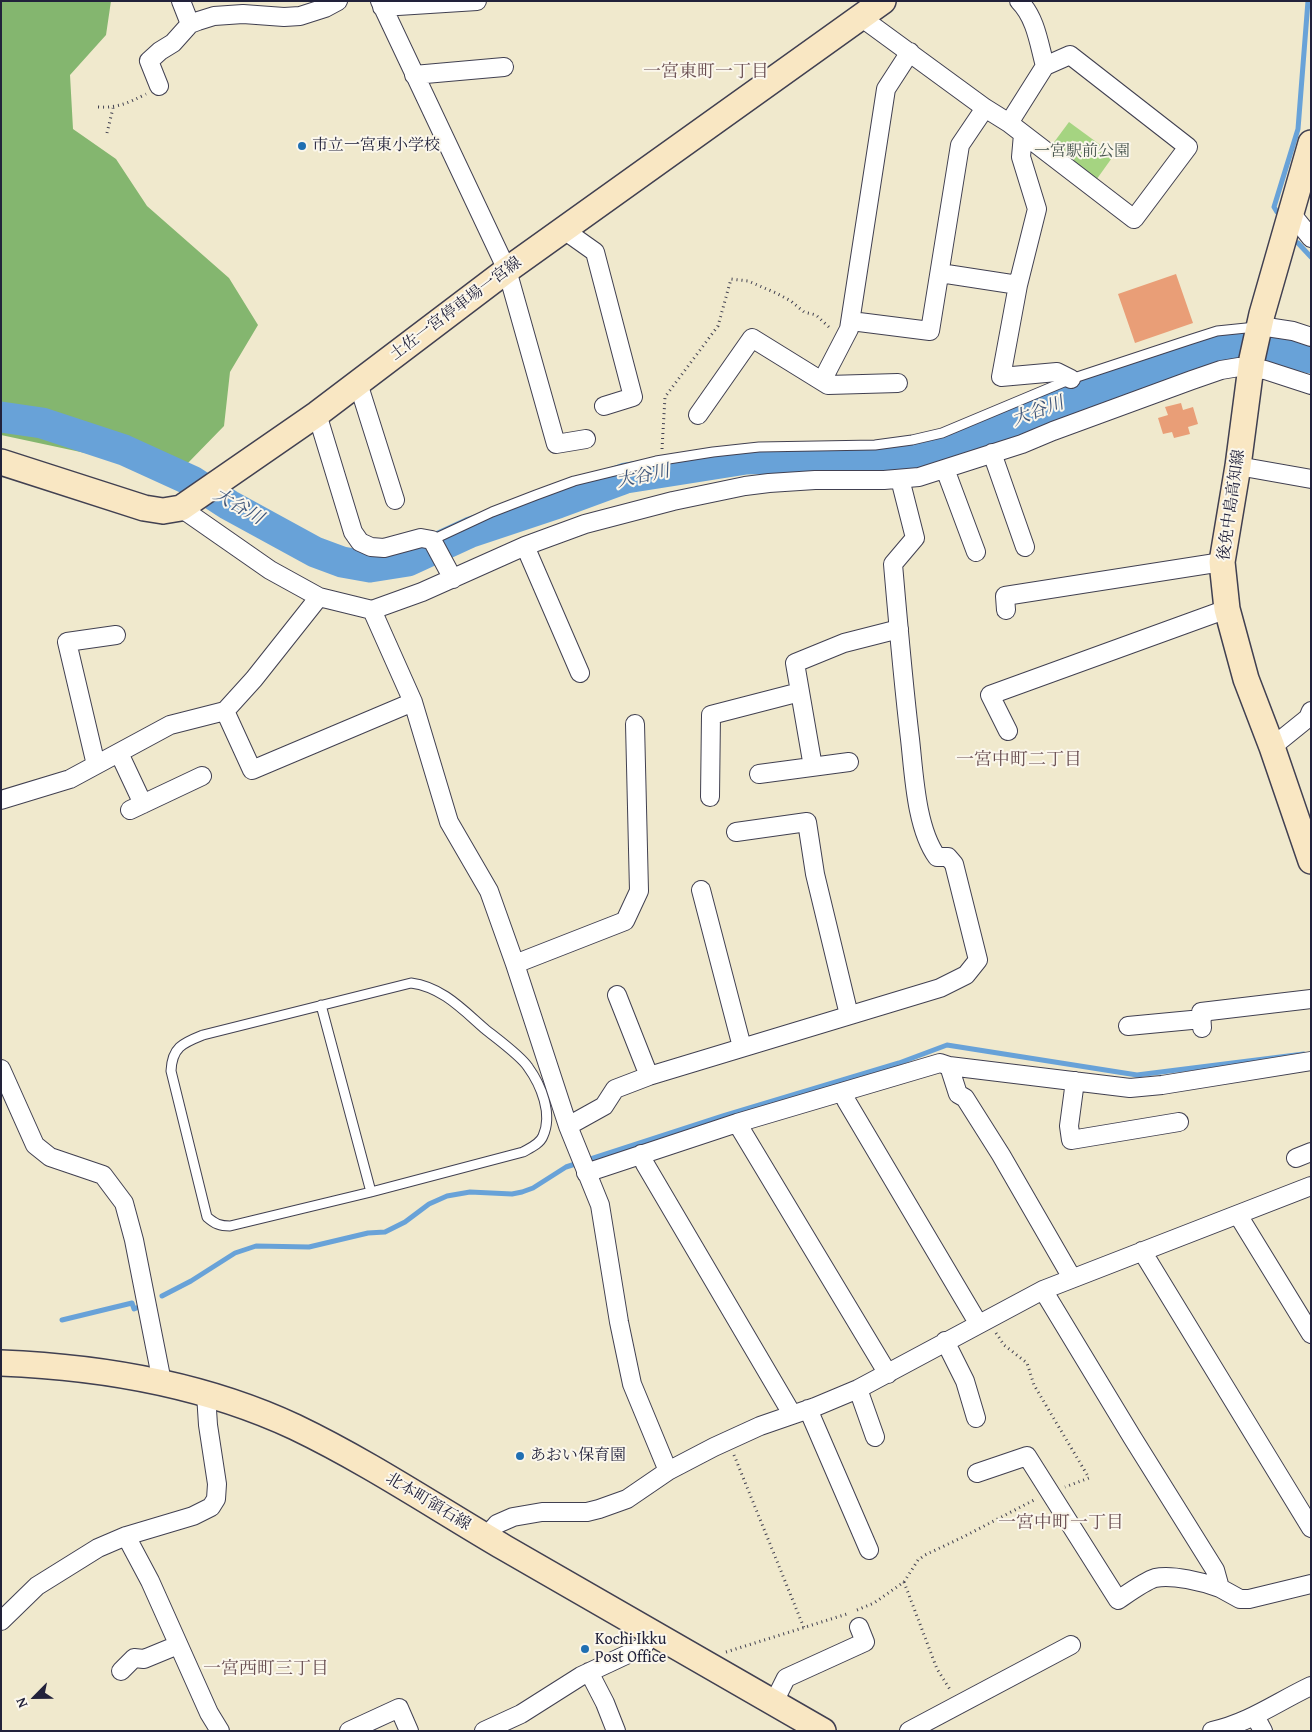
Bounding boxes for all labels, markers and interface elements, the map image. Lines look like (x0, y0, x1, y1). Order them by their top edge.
district label: 一宮東町一丁目 (643, 61, 769, 83)
place label: 市立一宮東小学校 (312, 136, 440, 156)
marker: 市立一宮東小学校 (296, 140, 308, 152)
park label: 一宮駅前公園 (1034, 142, 1130, 162)
street label: 土佐一宮停車場一宮線 (386, 253, 526, 365)
water label: 大谷川 (1009, 393, 1067, 431)
street label: 後免中島高知線 (1215, 448, 1249, 562)
water label: 大谷川 (614, 461, 672, 493)
water label: 大谷川 (209, 484, 267, 530)
district label: 一宮中町二丁目 (956, 749, 1082, 771)
place label: あおい保育園 (530, 1446, 626, 1466)
marker: あおい保育園 (514, 1450, 526, 1462)
street label: 北本町領石線 (382, 1469, 474, 1535)
district label: 一宮中町一丁目 (998, 1512, 1124, 1534)
place label: Kochi Ikku Post Office (595, 1630, 666, 1668)
marker: Kochi Ikku Post Office (579, 1643, 591, 1655)
district label: 一宮西町三丁目 (203, 1658, 329, 1680)
north arrow (10, 1672, 60, 1722)
text: N (10, 1695, 32, 1711)

